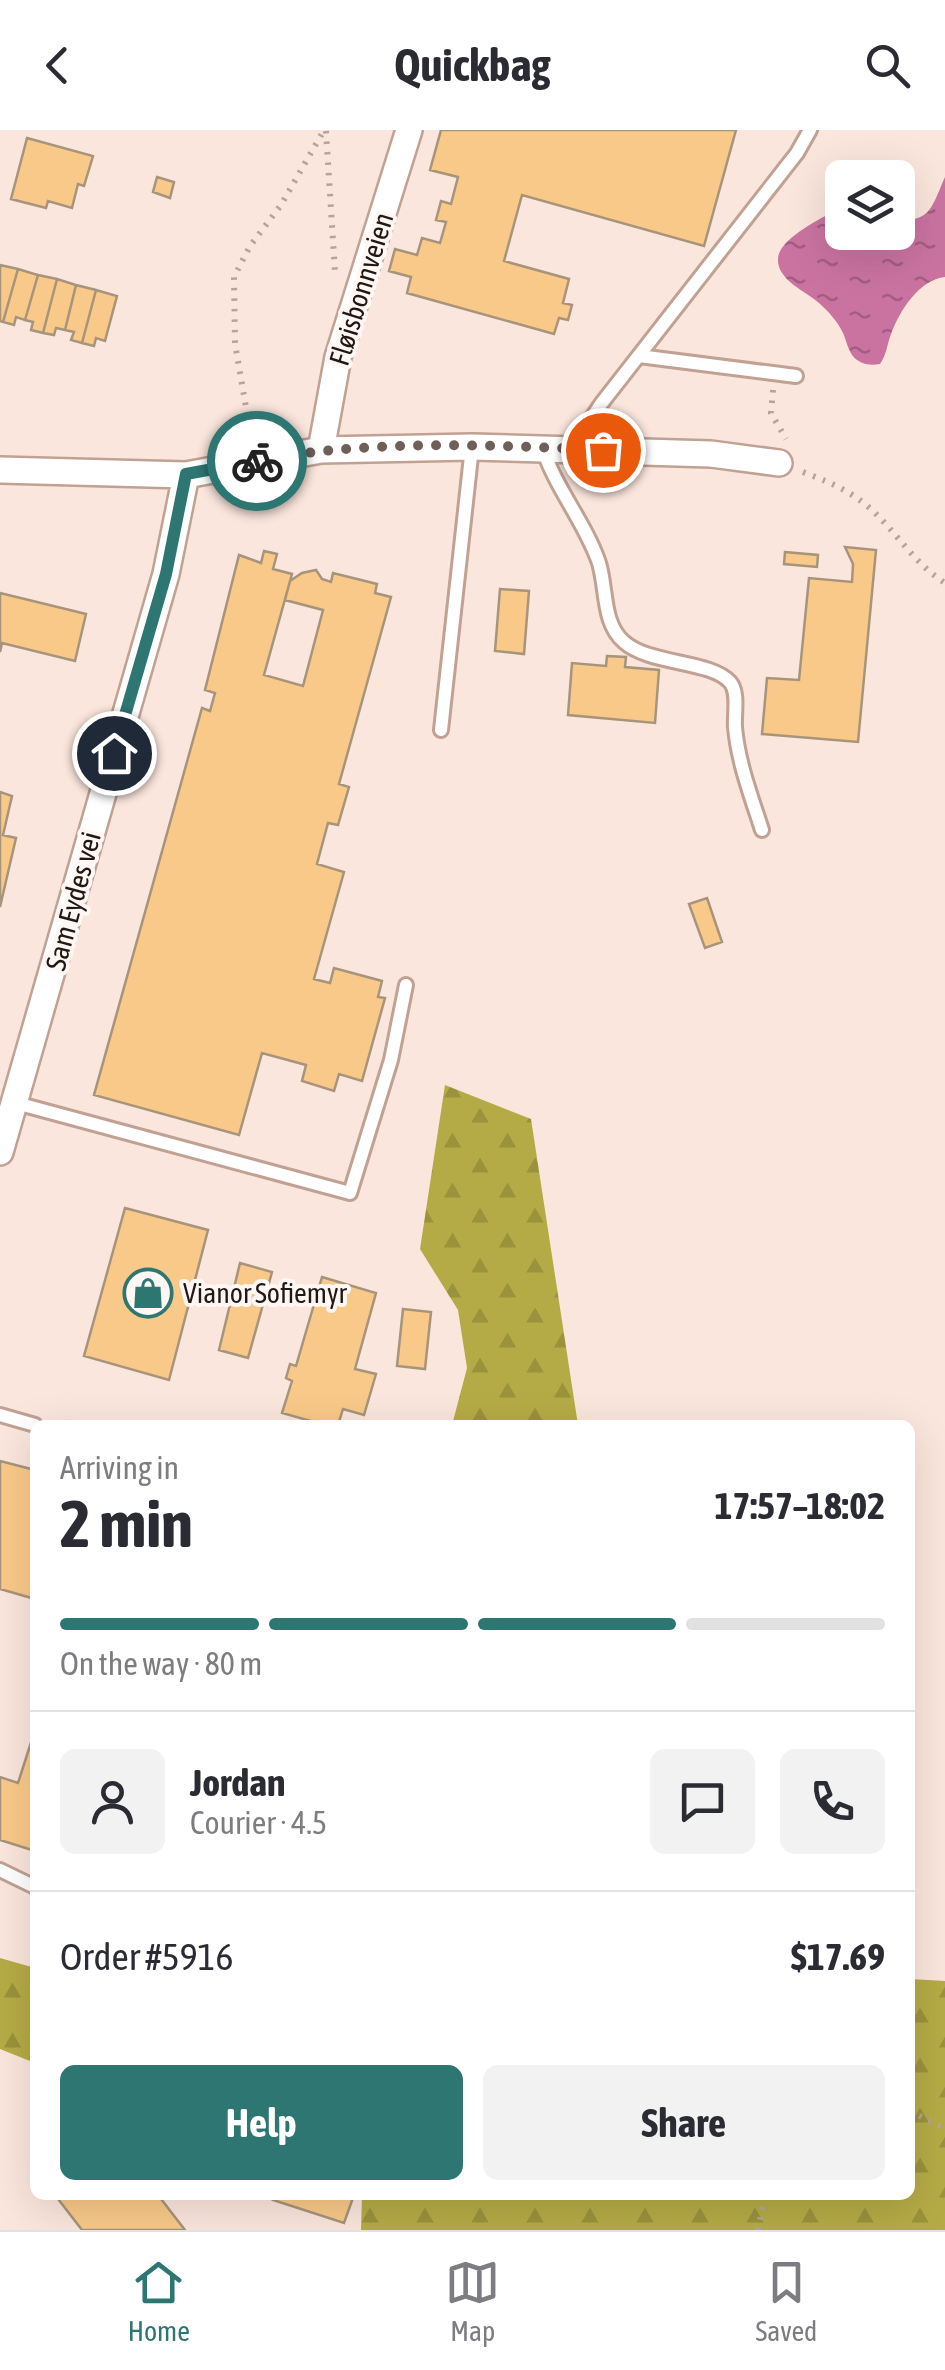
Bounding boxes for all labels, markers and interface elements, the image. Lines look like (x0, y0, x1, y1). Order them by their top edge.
icon: back (30, 38, 85, 93)
icon: search (860, 38, 915, 93)
text: Quickbag (394, 39, 551, 91)
map controls (825, 160, 915, 250)
button: layers (825, 160, 915, 250)
street label: Fløisbonnveien (323, 209, 399, 369)
pin (561, 408, 646, 493)
courier (207, 411, 307, 511)
icon: bag (576, 423, 631, 478)
icon: bike (230, 434, 285, 489)
pin (72, 711, 157, 796)
icon: home (87, 726, 142, 781)
street label: Sam Eydes vei (39, 828, 107, 974)
shop icon: Vianor Sofiemyr (122, 1267, 174, 1319)
place label: Vianor Sofiemyr (183, 1277, 348, 1309)
text: Arriving in (60, 1449, 179, 1486)
text: 17:57–18:02 (715, 1484, 885, 1527)
text: 2 min (60, 1486, 193, 1561)
text: On the way · 80 m (60, 1645, 262, 1682)
button: person (60, 1749, 165, 1854)
button: chat (650, 1749, 755, 1854)
button: phone (780, 1749, 885, 1854)
text: Jordan (190, 1761, 285, 1804)
text: Courier · 4.5 (190, 1804, 327, 1841)
text: Order #5916 (60, 1935, 233, 1978)
text: $17.69 (791, 1935, 885, 1978)
button: Help (60, 2065, 463, 2180)
button: Share (483, 2065, 885, 2180)
tab: Home (128, 2255, 190, 2347)
tab: Map (445, 2255, 500, 2347)
tab: Saved (755, 2255, 817, 2347)

